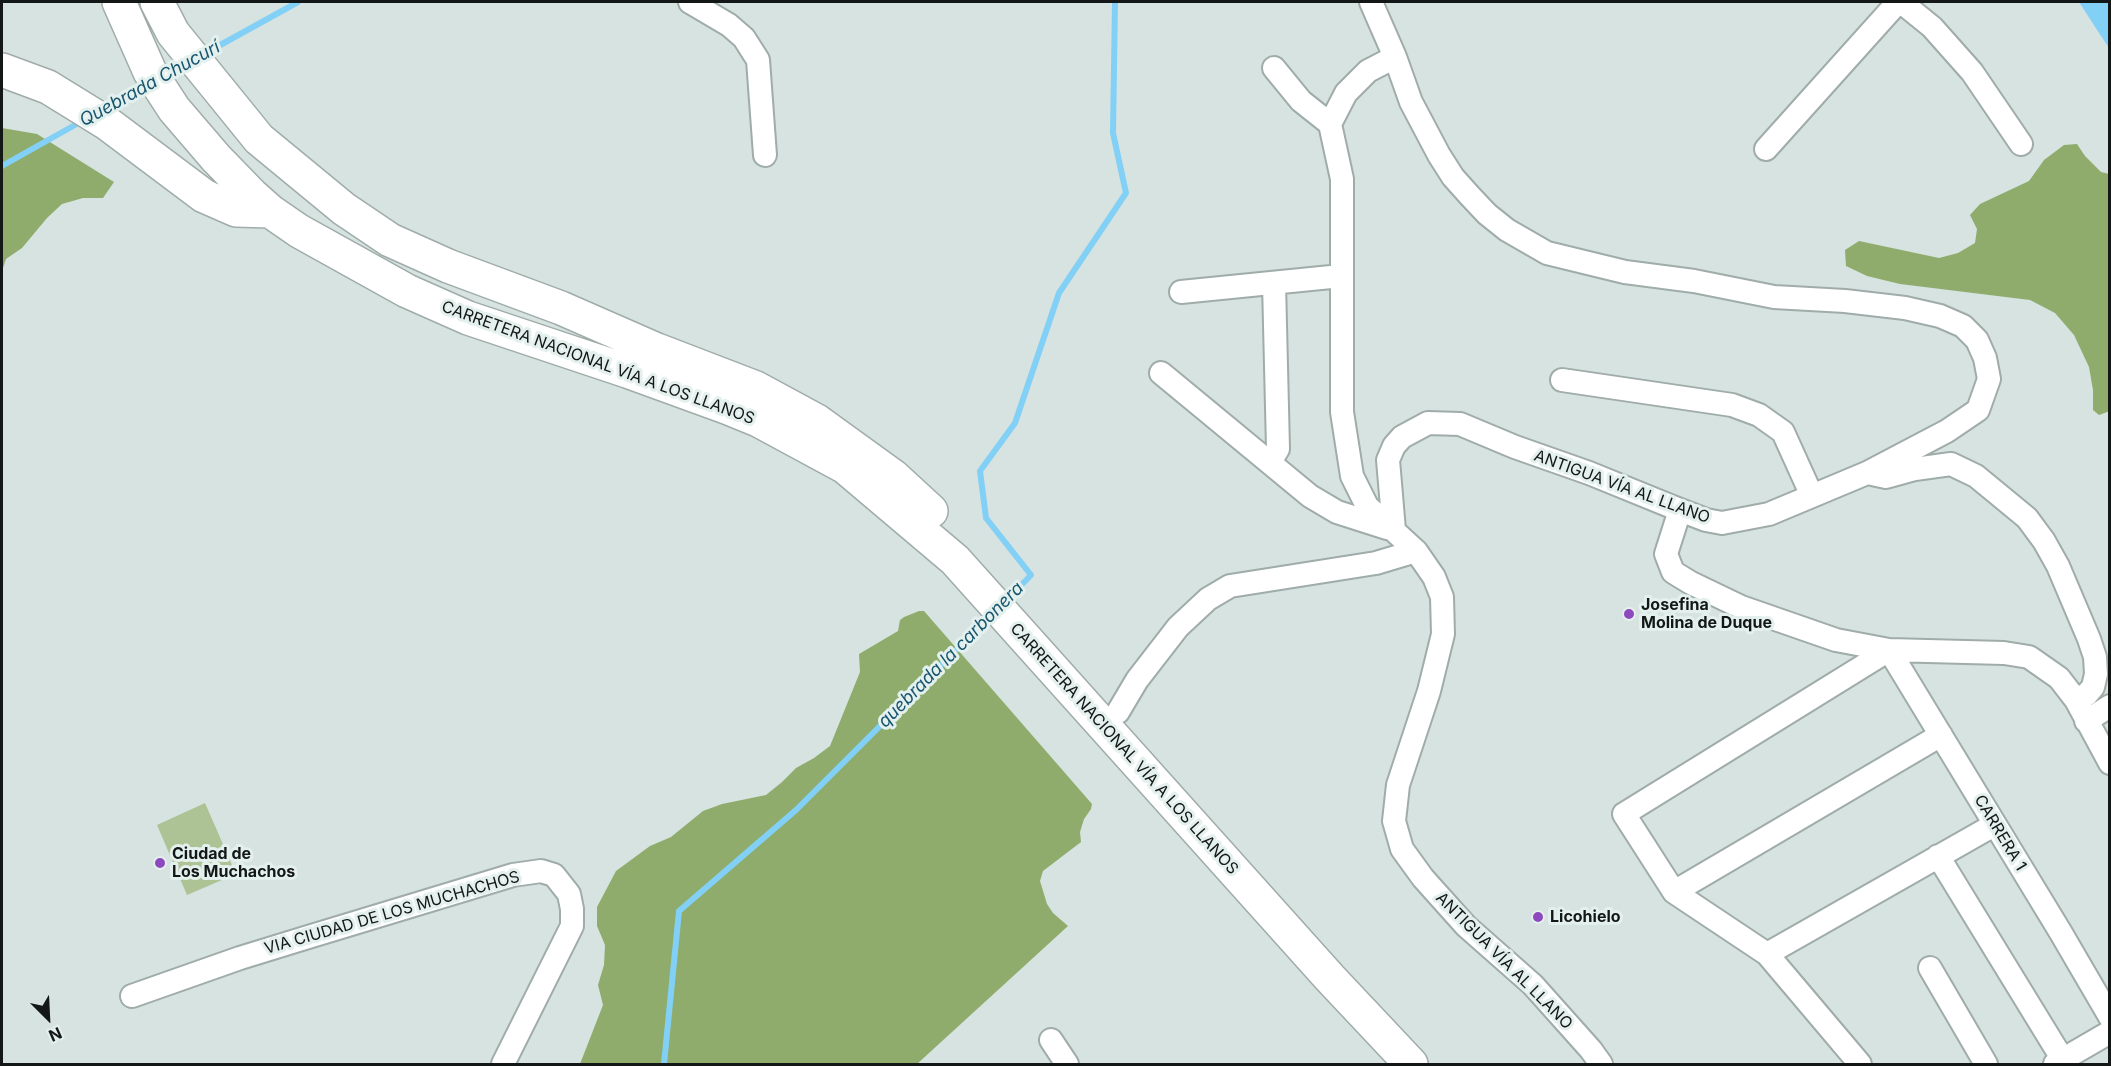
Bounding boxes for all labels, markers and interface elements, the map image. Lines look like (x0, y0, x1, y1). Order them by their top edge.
water label: Quebrada Chucurí (76, 36, 224, 132)
street label: CARRETERA NACIONAL VÍA A LOS LLANOS (439, 297, 757, 429)
street label: ANTIGUA VÍA AL LLANO (1531, 446, 1713, 528)
water label: quebrada la carbonera (874, 578, 1028, 732)
place label: Josefina Molina de Duque (1641, 595, 1772, 633)
marker: Josefina Molina de Duque (1622, 607, 1636, 621)
street label: CARRETERA NACIONAL VÍA A LOS LLANOS (1006, 619, 1242, 879)
street label: CARRERA 1 (1970, 792, 2030, 874)
place label: Ciudad de Los Muchachos (172, 844, 295, 882)
marker: Ciudad de Los Muchachos (153, 856, 167, 870)
street label: VIA CIUDAD DE LOS MUCHACHOS (262, 867, 522, 959)
street label: ANTIGUA VÍA AL LLANO (1432, 889, 1576, 1033)
place label: Licohielo (1550, 907, 1621, 927)
marker: Licohielo (1531, 910, 1545, 924)
north arrow (18, 988, 78, 1048)
text: N (46, 1023, 65, 1046)

